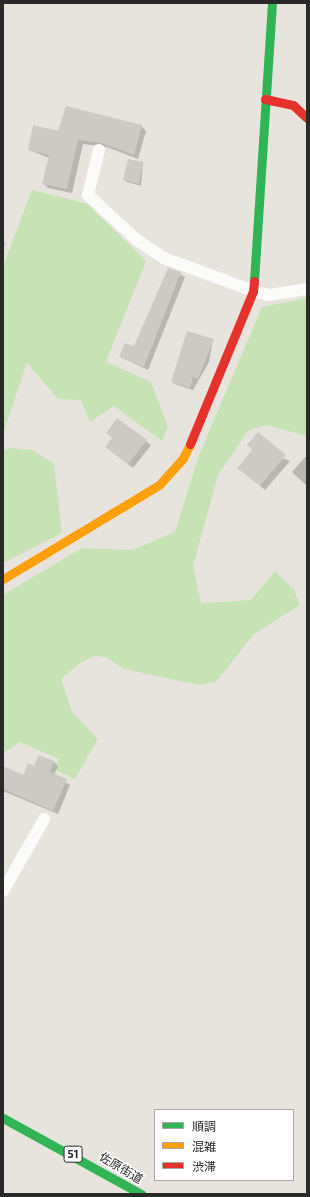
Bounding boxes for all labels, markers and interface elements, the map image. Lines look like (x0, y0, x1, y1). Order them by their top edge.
legend (154, 1109, 294, 1181)
text: 順調 (192, 1119, 216, 1133)
text: 混雑 (192, 1139, 216, 1153)
road number: 51 (63, 1145, 83, 1163)
street label: 佐原街道 (97, 1149, 145, 1187)
text: 渋滞 (192, 1159, 216, 1173)

